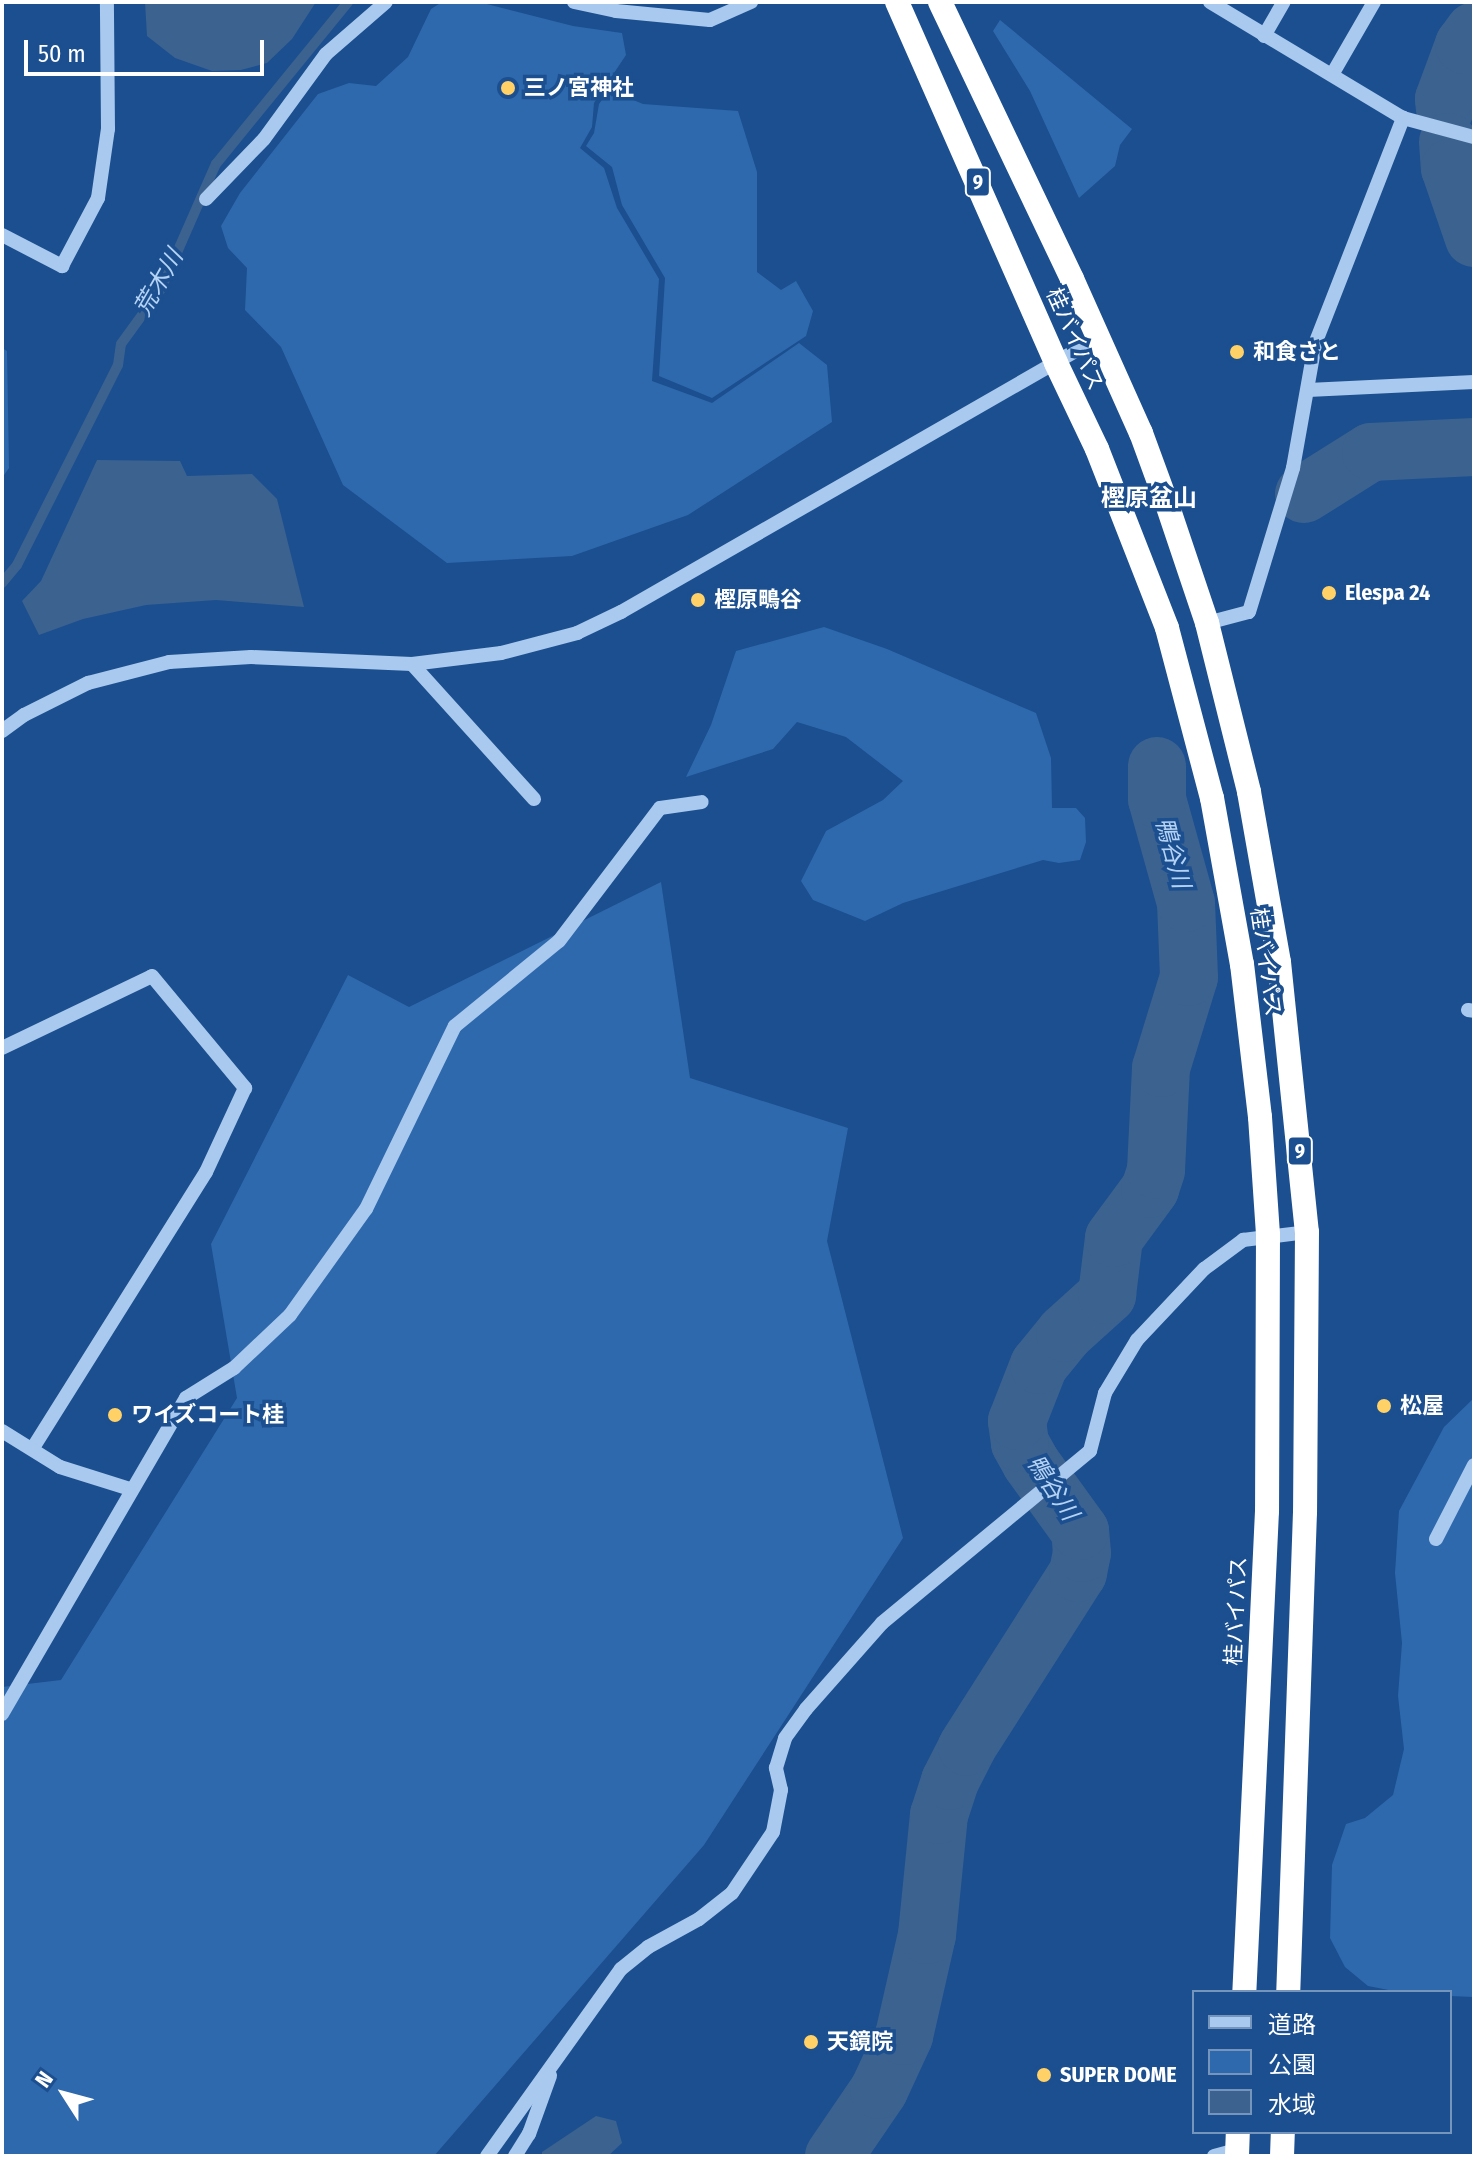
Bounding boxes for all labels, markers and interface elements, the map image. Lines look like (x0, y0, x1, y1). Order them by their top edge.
scale bar (28, 24, 268, 74)
text: 50 m (38, 40, 86, 68)
place label: 三ノ宮神社 (524, 75, 634, 101)
marker: 三ノ宮神社 (499, 79, 517, 97)
road number: 9 (964, 166, 992, 198)
water label: 荒木川 (129, 245, 189, 321)
street label: 桂バイパス (1041, 283, 1109, 395)
place label: 和食さと (1253, 339, 1341, 365)
marker: 和食さと (1228, 343, 1246, 361)
district label: 樫原盆山 (1101, 485, 1197, 513)
place label: Elespa 24 (1345, 580, 1430, 606)
marker: Elespa 24 (1320, 584, 1338, 602)
place label: 樫原鴫谷 (714, 587, 802, 613)
marker: 樫原鴫谷 (689, 591, 707, 609)
water label: 鴨谷川 (1149, 814, 1195, 892)
street label: 桂バイパス (1245, 906, 1287, 1018)
road number: 9 (1286, 1135, 1314, 1167)
place label: 松屋 (1400, 1393, 1444, 1419)
marker: 松屋 (1375, 1397, 1393, 1415)
place label: ワイズコート桂 (131, 1402, 285, 1428)
marker: ワイズコート桂 (106, 1406, 124, 1424)
water label: 鴨谷川 (1020, 1450, 1084, 1526)
street label: 桂バイパス (1220, 1555, 1252, 1667)
legend (1192, 1990, 1452, 2134)
text: 道路 (1268, 2011, 1316, 2039)
place label: 天鏡院 (827, 2029, 893, 2055)
marker: 天鏡院 (802, 2033, 820, 2051)
text: 公園 (1268, 2051, 1316, 2079)
north arrow (24, 2054, 104, 2134)
place label: SUPER DOME (1060, 2062, 1177, 2088)
text: N (29, 2066, 59, 2093)
marker: SUPER DOME (1035, 2066, 1053, 2084)
text: 水域 (1268, 2091, 1316, 2119)

